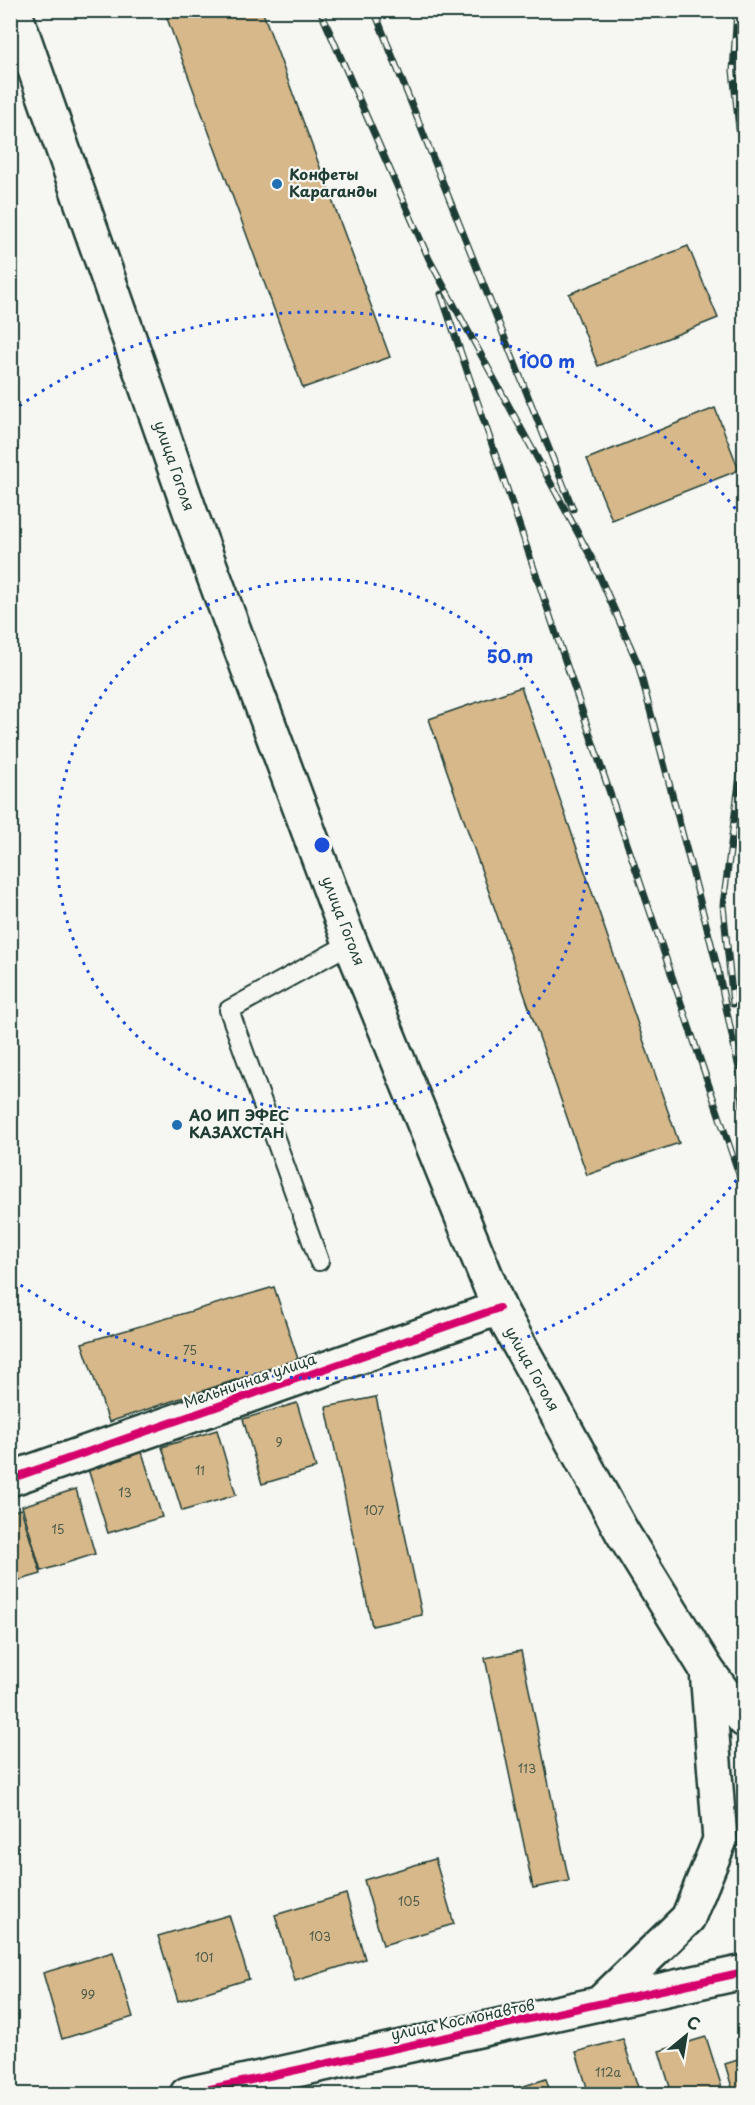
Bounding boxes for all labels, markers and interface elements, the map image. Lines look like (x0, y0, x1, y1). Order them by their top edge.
place label: Конфеты Караганды (289, 162, 377, 202)
marker: Конфеты Караганды (270, 177, 284, 191)
text: 100 m (519, 347, 575, 374)
street label: улица Гоголя (149, 417, 202, 514)
text: 50 m (487, 642, 533, 669)
centre of rings (312, 835, 332, 855)
street label: улица Гоголя (317, 872, 372, 969)
place label: АО ИП ЭФЕС КАЗАХСТАН (188, 1103, 289, 1143)
marker: АО ИП ЭФЕС КАЗАХСТАН (170, 1118, 184, 1132)
street label: улица Гоголя (500, 1321, 566, 1415)
house number: 75 (183, 1341, 197, 1359)
street label: Мельничная улица (180, 1346, 320, 1413)
house number: 9 (275, 1433, 283, 1451)
house number: 11 (195, 1461, 205, 1479)
house number: 13 (118, 1483, 132, 1501)
house number: 107 (364, 1501, 385, 1519)
house number: 15 (51, 1520, 65, 1538)
house number: 113 (518, 1759, 536, 1777)
house number: 105 (398, 1892, 420, 1910)
house number: 103 (309, 1927, 331, 1945)
house number: 101 (195, 1948, 213, 1966)
house number: 99 (81, 1985, 95, 2003)
street label: улица Космонавтов (389, 1992, 537, 2045)
north arrow (656, 2006, 716, 2066)
text: С (683, 2009, 705, 2036)
house number: 112а (595, 2063, 621, 2081)

